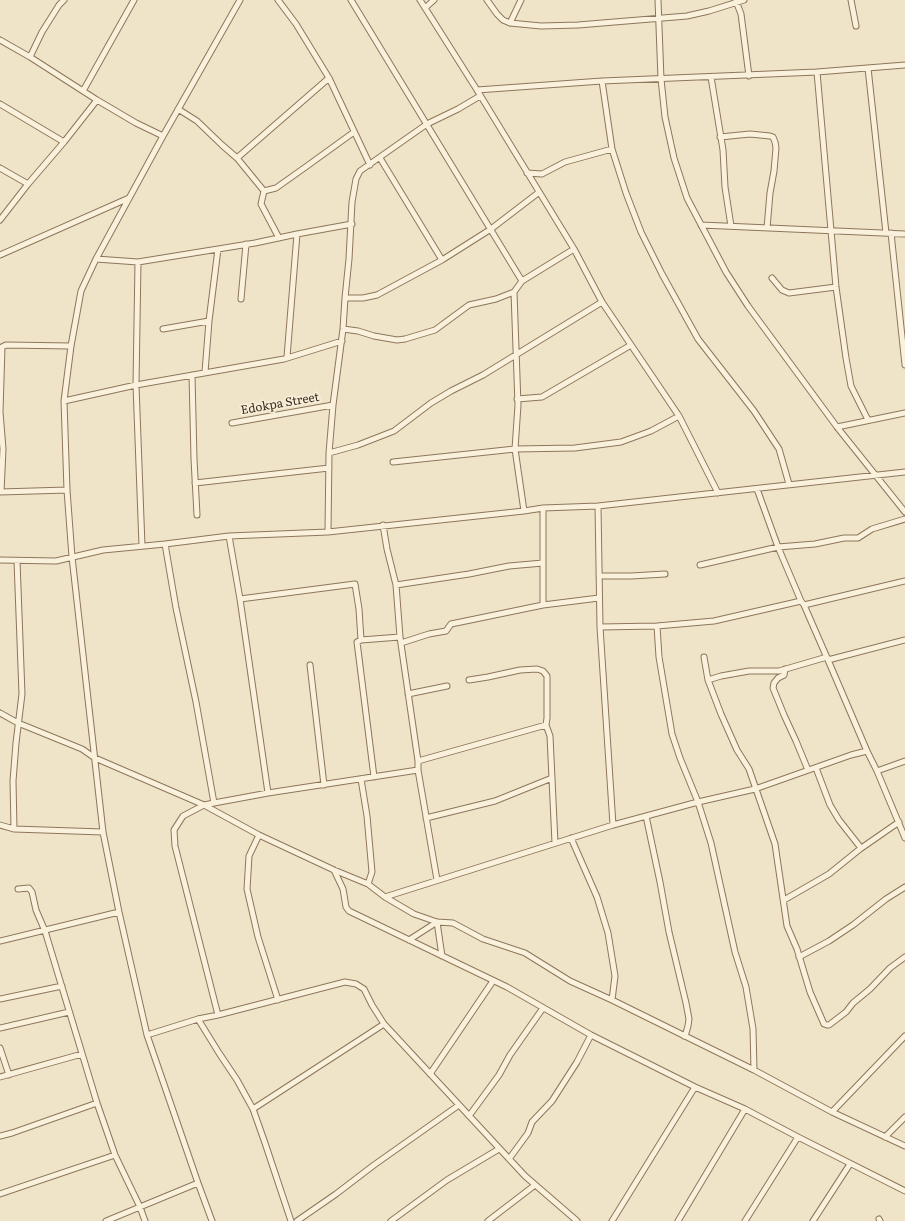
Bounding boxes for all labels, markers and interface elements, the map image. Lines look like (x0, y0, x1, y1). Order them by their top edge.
street label: Edokpa Street (240, 390, 320, 418)

